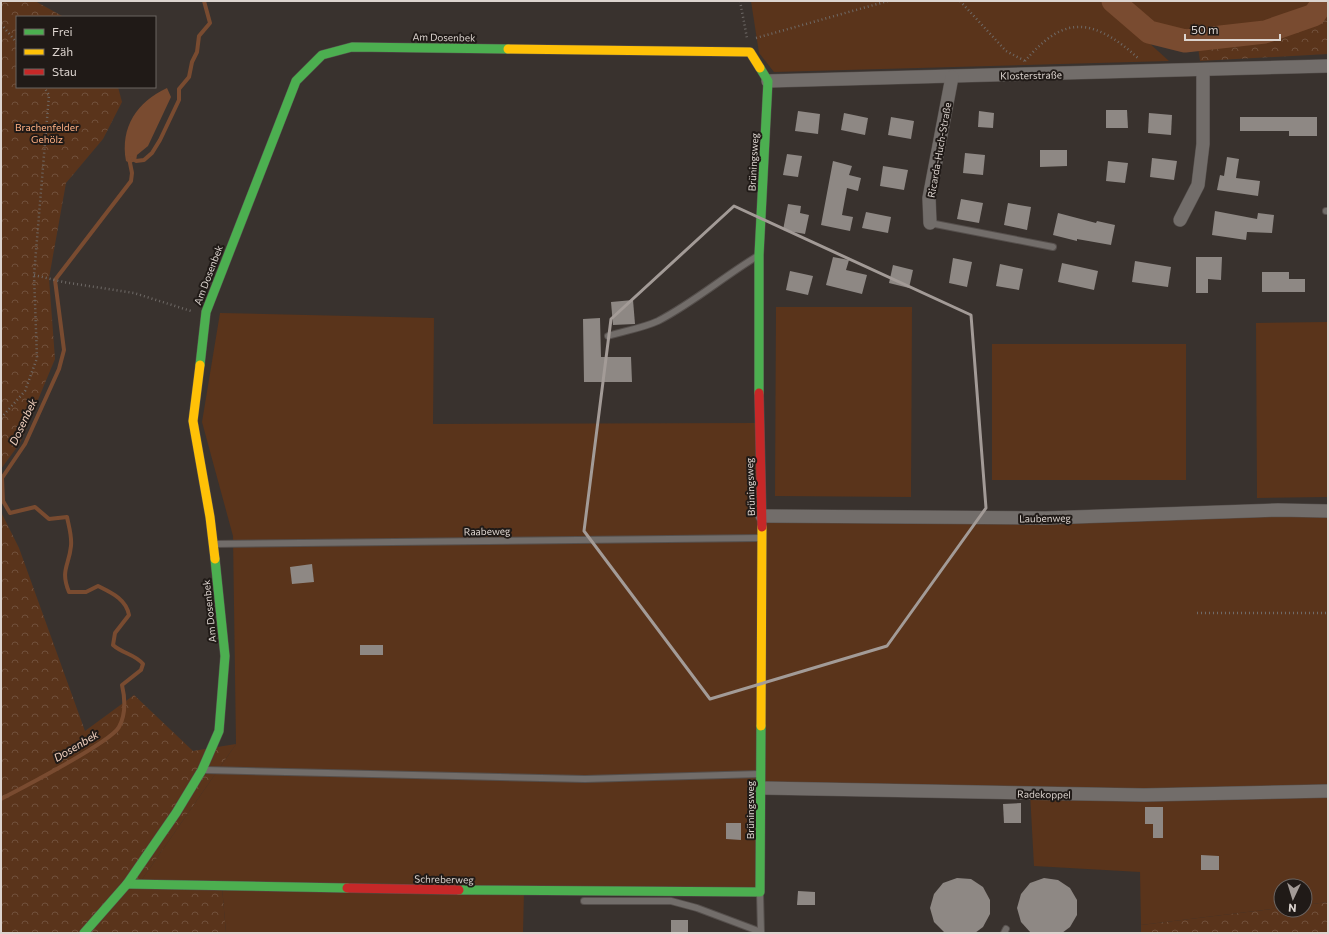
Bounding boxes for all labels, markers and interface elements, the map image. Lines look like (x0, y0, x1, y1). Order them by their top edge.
legend (16, 16, 156, 88)
scale bar (1185, 16, 1280, 42)
text: 50 m (1191, 22, 1219, 36)
text: Frei (52, 24, 73, 38)
street label: Am Dosenbek (412, 30, 476, 44)
text: Zäh (52, 44, 73, 58)
text: Stau (52, 64, 77, 78)
street label: Klosterstraße (1000, 68, 1062, 82)
street label: Ricarda-Huch-Straße (925, 101, 953, 199)
park label: Brachenfelder Gehölz (15, 121, 79, 145)
street label: Brüningsweg (745, 132, 761, 192)
street label: Am Dosenbek (191, 243, 225, 307)
water label: Dosenbek (6, 395, 39, 447)
street label: Brüningsweg (743, 457, 757, 516)
street label: Laubenweg (1019, 512, 1072, 524)
street label: Raabeweg (464, 525, 511, 537)
street label: Am Dosenbek (200, 578, 218, 643)
water label: Dosenbek (51, 727, 101, 764)
street label: Brüningsweg (744, 780, 756, 839)
street label: Radekoppel (1017, 788, 1071, 800)
street label: Schreberweg (414, 872, 474, 886)
north arrow (1273, 878, 1313, 918)
text: N (1288, 902, 1297, 915)

